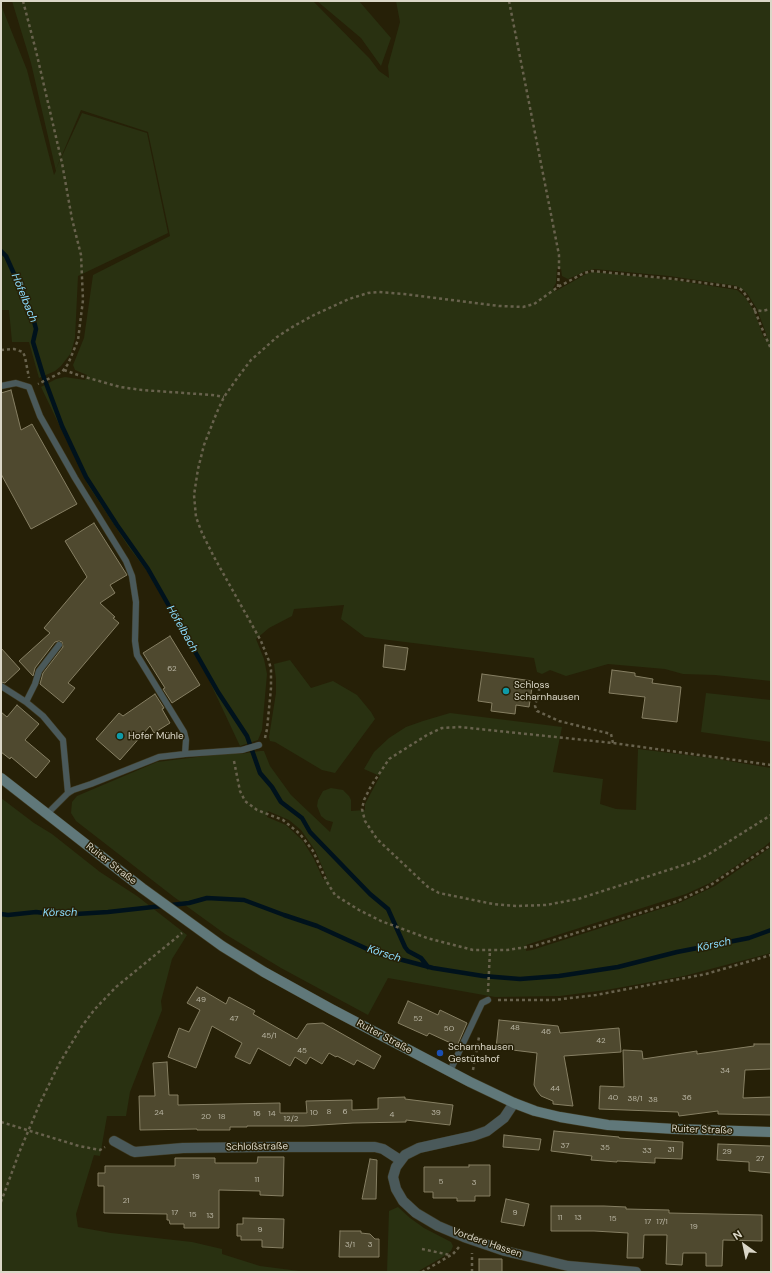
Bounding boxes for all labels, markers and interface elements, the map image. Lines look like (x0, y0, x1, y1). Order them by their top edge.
water label: Höfelbach (8, 271, 40, 325)
water label: Höfelbach (163, 603, 201, 655)
house number: 62 (167, 664, 177, 674)
place label: Schloss Scharnhausen (514, 679, 580, 702)
marker: Schloss Scharnhausen (501, 686, 511, 696)
place label: Hofer Mühle (128, 730, 184, 742)
marker: Hofer Mühle (115, 731, 125, 741)
street label: Ruiter Straße (83, 841, 139, 887)
water label: Körsch (43, 906, 77, 920)
water label: Körsch (696, 935, 732, 955)
water label: Körsch (365, 942, 403, 966)
house number: 49 (196, 995, 206, 1005)
house number: 47 (229, 1014, 239, 1024)
house number: 52 (413, 1014, 423, 1024)
street label: Ruiter Straße (354, 1017, 414, 1057)
house number: 48 (510, 1023, 520, 1033)
house number: 50 (444, 1024, 454, 1034)
house number: 46 (541, 1027, 551, 1037)
house number: 45/1 (261, 1031, 277, 1041)
house number: 42 (596, 1036, 606, 1046)
place label: Scharnhausen Gestütshof (448, 1041, 514, 1064)
house number: 45 (297, 1046, 307, 1056)
marker: Scharnhausen Gestütshof (435, 1048, 445, 1058)
house number: 34 (720, 1066, 730, 1076)
house number: 44 (550, 1084, 560, 1094)
house number: 40 (608, 1093, 618, 1103)
house number: 36 (682, 1093, 692, 1103)
house number: 38/1 (628, 1094, 642, 1104)
house number: 38 (648, 1095, 658, 1105)
house number: 8 (327, 1107, 331, 1117)
house number: 6 (342, 1107, 348, 1117)
house number: 24 (154, 1108, 164, 1118)
house number: 10 (310, 1108, 318, 1118)
house number: 39 (431, 1108, 441, 1118)
house number: 16 (253, 1109, 261, 1119)
house number: 14 (268, 1109, 276, 1119)
house number: 4 (390, 1110, 394, 1120)
house number: 20 (201, 1112, 211, 1122)
house number: 18 (218, 1112, 226, 1122)
house number: 12/2 (284, 1114, 298, 1124)
street label: Ruiter Straße (671, 1123, 733, 1137)
street label: Schloßstraße (226, 1140, 288, 1154)
house number: 37 (561, 1141, 569, 1151)
house number: 35 (600, 1143, 610, 1153)
house number: 31 (667, 1145, 675, 1155)
house number: 33 (642, 1146, 652, 1156)
house number: 29 (722, 1147, 732, 1157)
house number: 27 (756, 1154, 764, 1164)
house number: 19 (192, 1172, 200, 1182)
house number: 11 (255, 1175, 259, 1185)
house number: 5 (439, 1177, 443, 1187)
house number: 3 (472, 1178, 476, 1188)
house number: 21 (122, 1196, 130, 1206)
house number: 17 (172, 1208, 178, 1218)
house number: 9 (512, 1208, 518, 1218)
house number: 15 (189, 1210, 197, 1220)
house number: 13 (206, 1211, 214, 1221)
house number: 11 (558, 1213, 562, 1223)
house number: 13 (574, 1213, 582, 1223)
house number: 15 (609, 1214, 617, 1224)
house number: 17 (645, 1217, 651, 1227)
house number: 17/1 (656, 1217, 668, 1227)
house number: 19 (690, 1222, 698, 1232)
house number: 9 (257, 1225, 263, 1235)
street label: Vordere Hassen (451, 1225, 523, 1261)
north arrow (724, 1225, 764, 1265)
text: N (730, 1227, 745, 1243)
house number: 3/1 (345, 1240, 355, 1250)
house number: 3 (368, 1240, 372, 1250)

